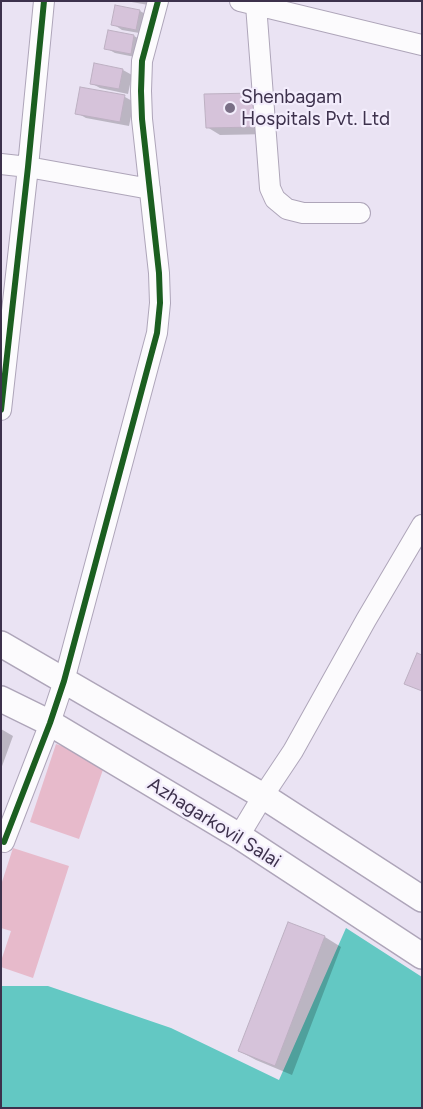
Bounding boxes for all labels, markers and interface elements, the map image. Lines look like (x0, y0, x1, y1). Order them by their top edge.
place label: Shenbagam Hospitals Pvt. Ltd (241, 86, 390, 130)
marker: Shenbagam Hospitals Pvt. Ltd (223, 101, 237, 115)
street label: Azhagarkovil Salai (143, 773, 285, 873)

